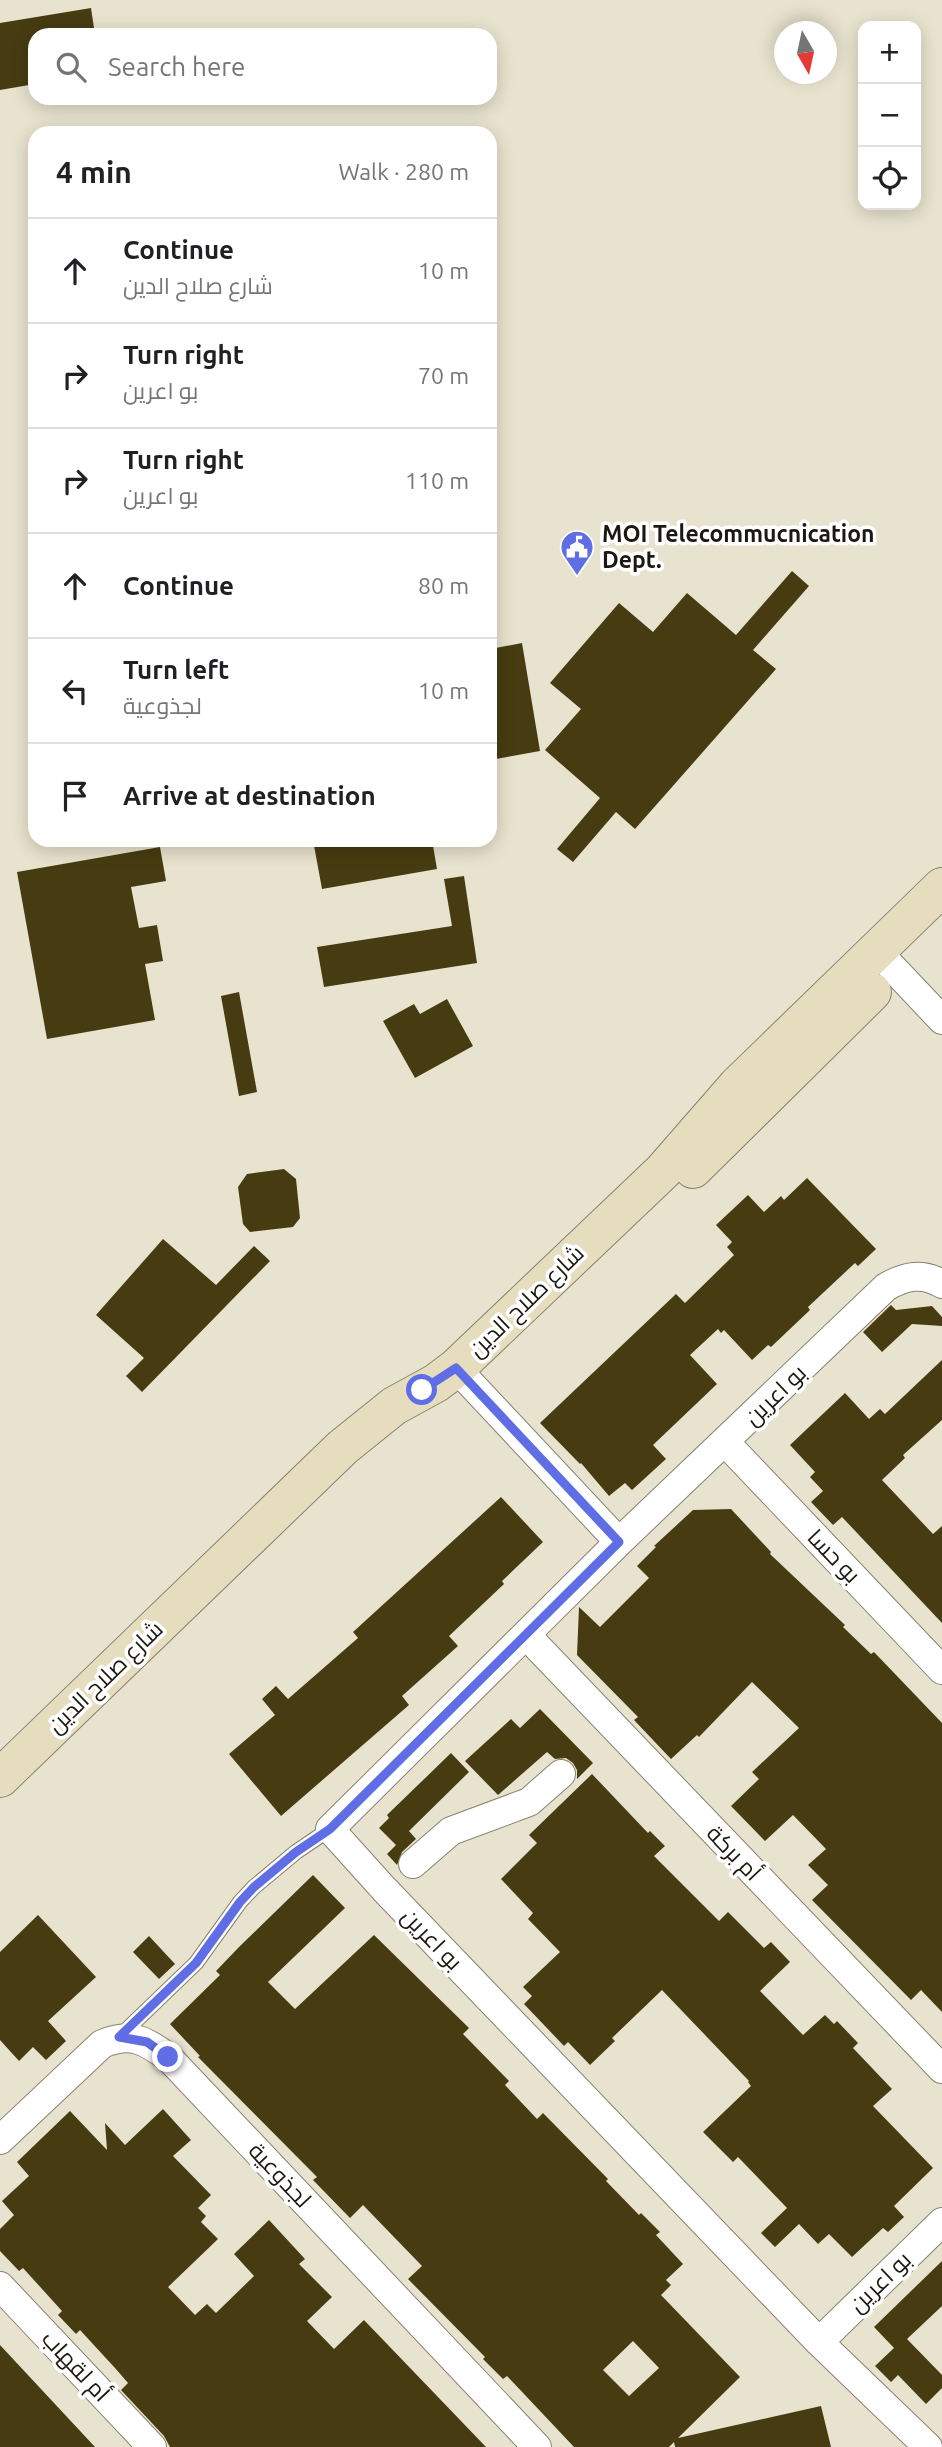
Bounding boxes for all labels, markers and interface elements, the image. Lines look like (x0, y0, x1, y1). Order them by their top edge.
north arrow (774, 21, 837, 84)
map controls (858, 21, 921, 210)
button: + (858, 21, 921, 84)
search box (28, 28, 497, 105)
icon: search (52, 48, 90, 86)
text: Search here (108, 52, 245, 81)
button: − (858, 84, 921, 147)
button: locate (858, 147, 921, 210)
text: 4 min (56, 155, 132, 189)
text: Walk · 280 m (338, 159, 469, 184)
text: Continue (123, 235, 234, 264)
icon: ahead (56, 252, 94, 290)
text: 10 m (418, 258, 469, 283)
text: شارع صلاح الدين (123, 273, 273, 298)
text: Turn right (123, 340, 244, 369)
icon: right (56, 357, 94, 395)
text: 70 m (418, 363, 469, 388)
text: بو اعرين (123, 378, 198, 403)
text: Turn right (123, 445, 244, 474)
icon: right (56, 462, 94, 500)
text: 110 m (405, 468, 469, 493)
text: بو اعرين (123, 483, 198, 508)
place label: MOI Telecommucnication Dept. (602, 521, 875, 572)
public building icon: MOI Telecommucnication Dept. (558, 528, 596, 577)
icon: ahead (56, 567, 94, 605)
text: Continue (123, 571, 234, 600)
text: 80 m (418, 573, 469, 598)
text: Turn left (123, 655, 229, 684)
icon: left (56, 672, 94, 710)
text: 10 m (418, 678, 469, 703)
text: لجذوعية (123, 693, 202, 718)
icon: arrive (56, 777, 94, 815)
text: Arrive at destination (123, 781, 376, 810)
street label: شارع صلاح الدين (463, 1240, 591, 1365)
street label: بو اعرين (739, 1359, 812, 1431)
route start (406, 1374, 437, 1405)
street label: بو حسا (802, 1524, 866, 1588)
street label: شارع صلاح الدين (42, 1616, 170, 1741)
street label: أم بركة (699, 1819, 768, 1888)
street label: بو اعرين (396, 1903, 468, 1976)
route end (152, 2041, 183, 2072)
street label: لجذوعية (244, 2137, 316, 2213)
street label: بو اعرين (844, 2246, 917, 2318)
street label: أم لقهاب (35, 2324, 117, 2409)

